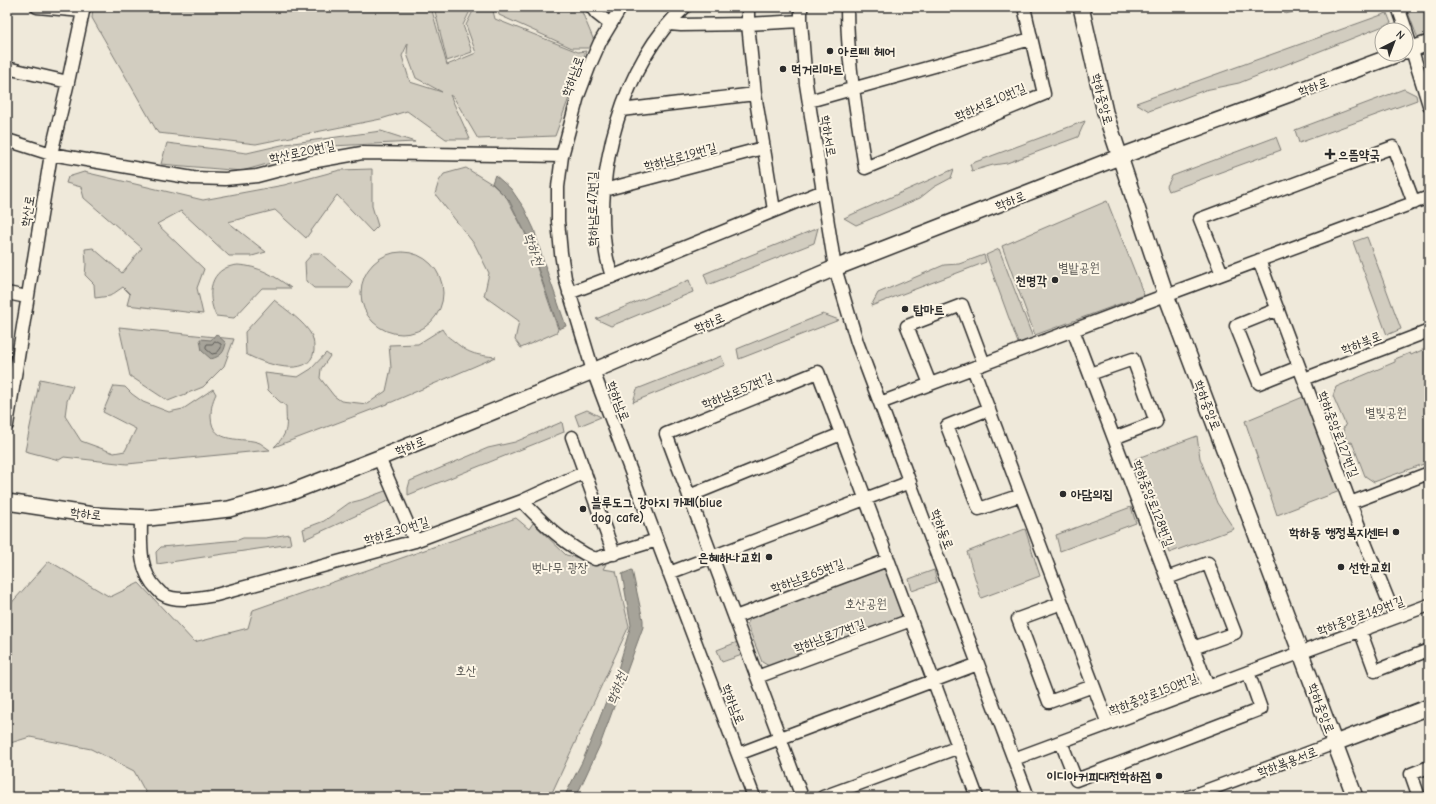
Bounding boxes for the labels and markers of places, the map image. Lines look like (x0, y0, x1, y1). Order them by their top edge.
place label: 아르떼 헤어 (838, 44, 895, 59)
marker: 아르떼 헤어 (825, 46, 835, 56)
place label: 먹거리마트 (791, 62, 844, 77)
marker: 먹거리마트 (778, 64, 788, 74)
place label: 으뜸약국 (1338, 147, 1380, 162)
marker: 으뜸약국 (1325, 149, 1335, 159)
place label: 천명각 (1016, 273, 1048, 288)
marker: 천명각 (1050, 275, 1060, 285)
place label: 탑마트 (913, 302, 945, 317)
marker: 탑마트 (900, 304, 910, 314)
place label: 아담의집 (1071, 487, 1113, 502)
marker: 아담의집 (1058, 489, 1068, 499)
place label: 블루도그 강아지 카페(blue dog cafe) (591, 495, 723, 525)
marker: 블루도그 강아지 카페(blue dog cafe) (578, 504, 588, 514)
place label: 학하동 행정복지센터 (1288, 525, 1388, 540)
marker: 학하동 행정복지센터 (1391, 527, 1401, 537)
place label: 은혜하나교회 (698, 550, 761, 565)
marker: 은혜하나교회 (764, 552, 774, 562)
place label: 선한교회 (1348, 560, 1391, 575)
marker: 선한교회 (1336, 562, 1346, 572)
place label: 이디아커피대전학하점 (1046, 769, 1152, 784)
marker: 이디아커피대전학하점 (1154, 771, 1164, 781)

